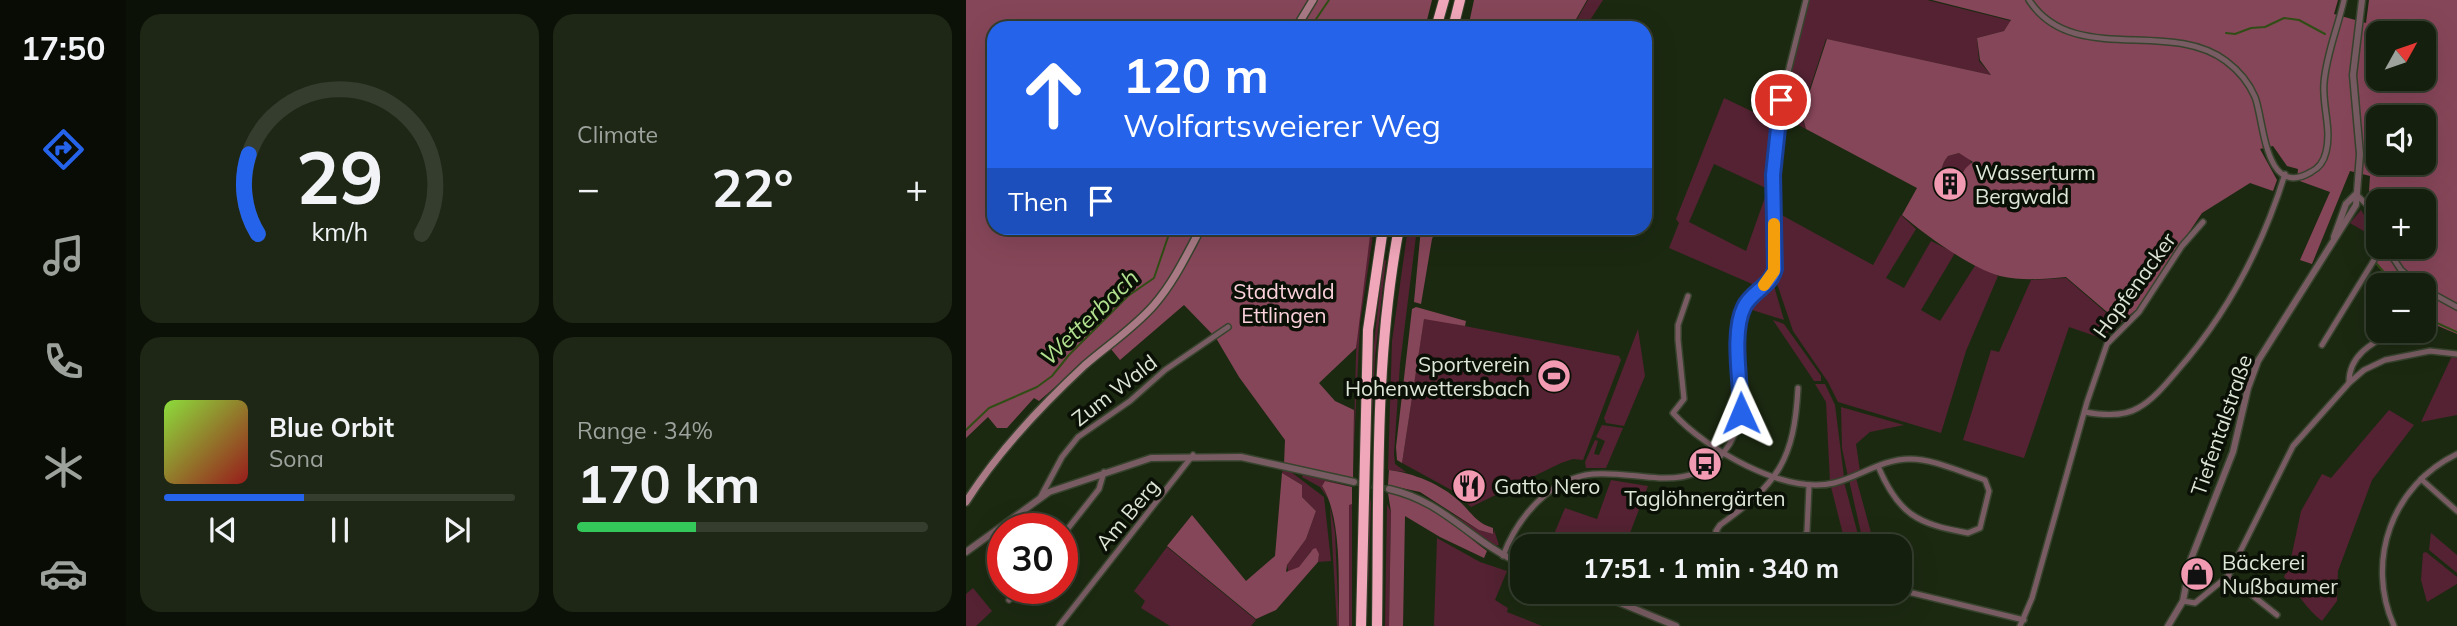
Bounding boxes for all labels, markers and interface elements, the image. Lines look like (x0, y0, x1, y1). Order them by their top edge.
north arrow (2366, 21, 2436, 91)
map controls (2366, 21, 2436, 343)
text: 17:50 (21, 28, 105, 68)
text: 120 m (1123, 44, 1269, 105)
icon: ahead (1008, 49, 1099, 140)
pin (1751, 70, 1811, 130)
icon: arrive (1762, 81, 1800, 119)
text: Wolfartsweierer Weg (1123, 105, 1441, 145)
button: sound (2366, 105, 2436, 175)
text: Climate (577, 120, 658, 149)
icon: directions (39, 125, 88, 174)
text: 29 (296, 132, 383, 223)
text: 22° (711, 155, 794, 220)
place label: Wasserturm Bergwald (1975, 159, 2096, 209)
text: − (577, 164, 600, 212)
text: + (905, 164, 928, 212)
building icon: Wasserturm Bergwald (1931, 165, 1969, 203)
icon: arrive (1082, 182, 1120, 220)
text: Then (1008, 185, 1068, 218)
button: + (2366, 189, 2436, 259)
text: km/h (311, 216, 368, 247)
street label: Hopfenacker (2087, 227, 2181, 343)
icon: music (39, 231, 88, 280)
water label: Wetterbach (1034, 263, 1144, 371)
button: − (2366, 273, 2436, 343)
park label: Stadtwald Ettlingen (1233, 278, 1335, 328)
icon: phone (39, 337, 88, 386)
street label: Zum Wald (1066, 349, 1162, 431)
place label: Sportverein Hohenwettersbach (1345, 351, 1530, 401)
street label: Tiefentalstraße (2185, 351, 2257, 499)
sports icon: Sportverein Hohenwettersbach (1535, 357, 1573, 395)
position arrow (1704, 376, 1778, 450)
text: Blue Orbit (269, 411, 394, 444)
text: Range · 34% (577, 416, 713, 445)
icon: climate (39, 443, 88, 492)
text: Sona (269, 444, 324, 473)
bus stop icon: Taglöhnergärten (1686, 445, 1724, 483)
text: 170 km (577, 451, 760, 516)
restaurant icon: Gatto Nero (1450, 467, 1488, 505)
street label: Am Berg (1090, 473, 1164, 555)
place label: Gatto Nero (1494, 473, 1600, 499)
place label: Taglöhnergärten (1624, 485, 1786, 511)
icon: previous (204, 511, 242, 549)
icon: pause (321, 511, 359, 549)
icon: next (438, 511, 476, 549)
speed limit sign: 30 (987, 513, 1078, 604)
icon: car (39, 549, 88, 598)
place label: Bäckerei Nußbaumer (2222, 549, 2338, 599)
text: 17:51 · 1 min · 340 m (1583, 552, 1839, 585)
shop icon: Bäckerei Nußbaumer (2178, 555, 2216, 593)

